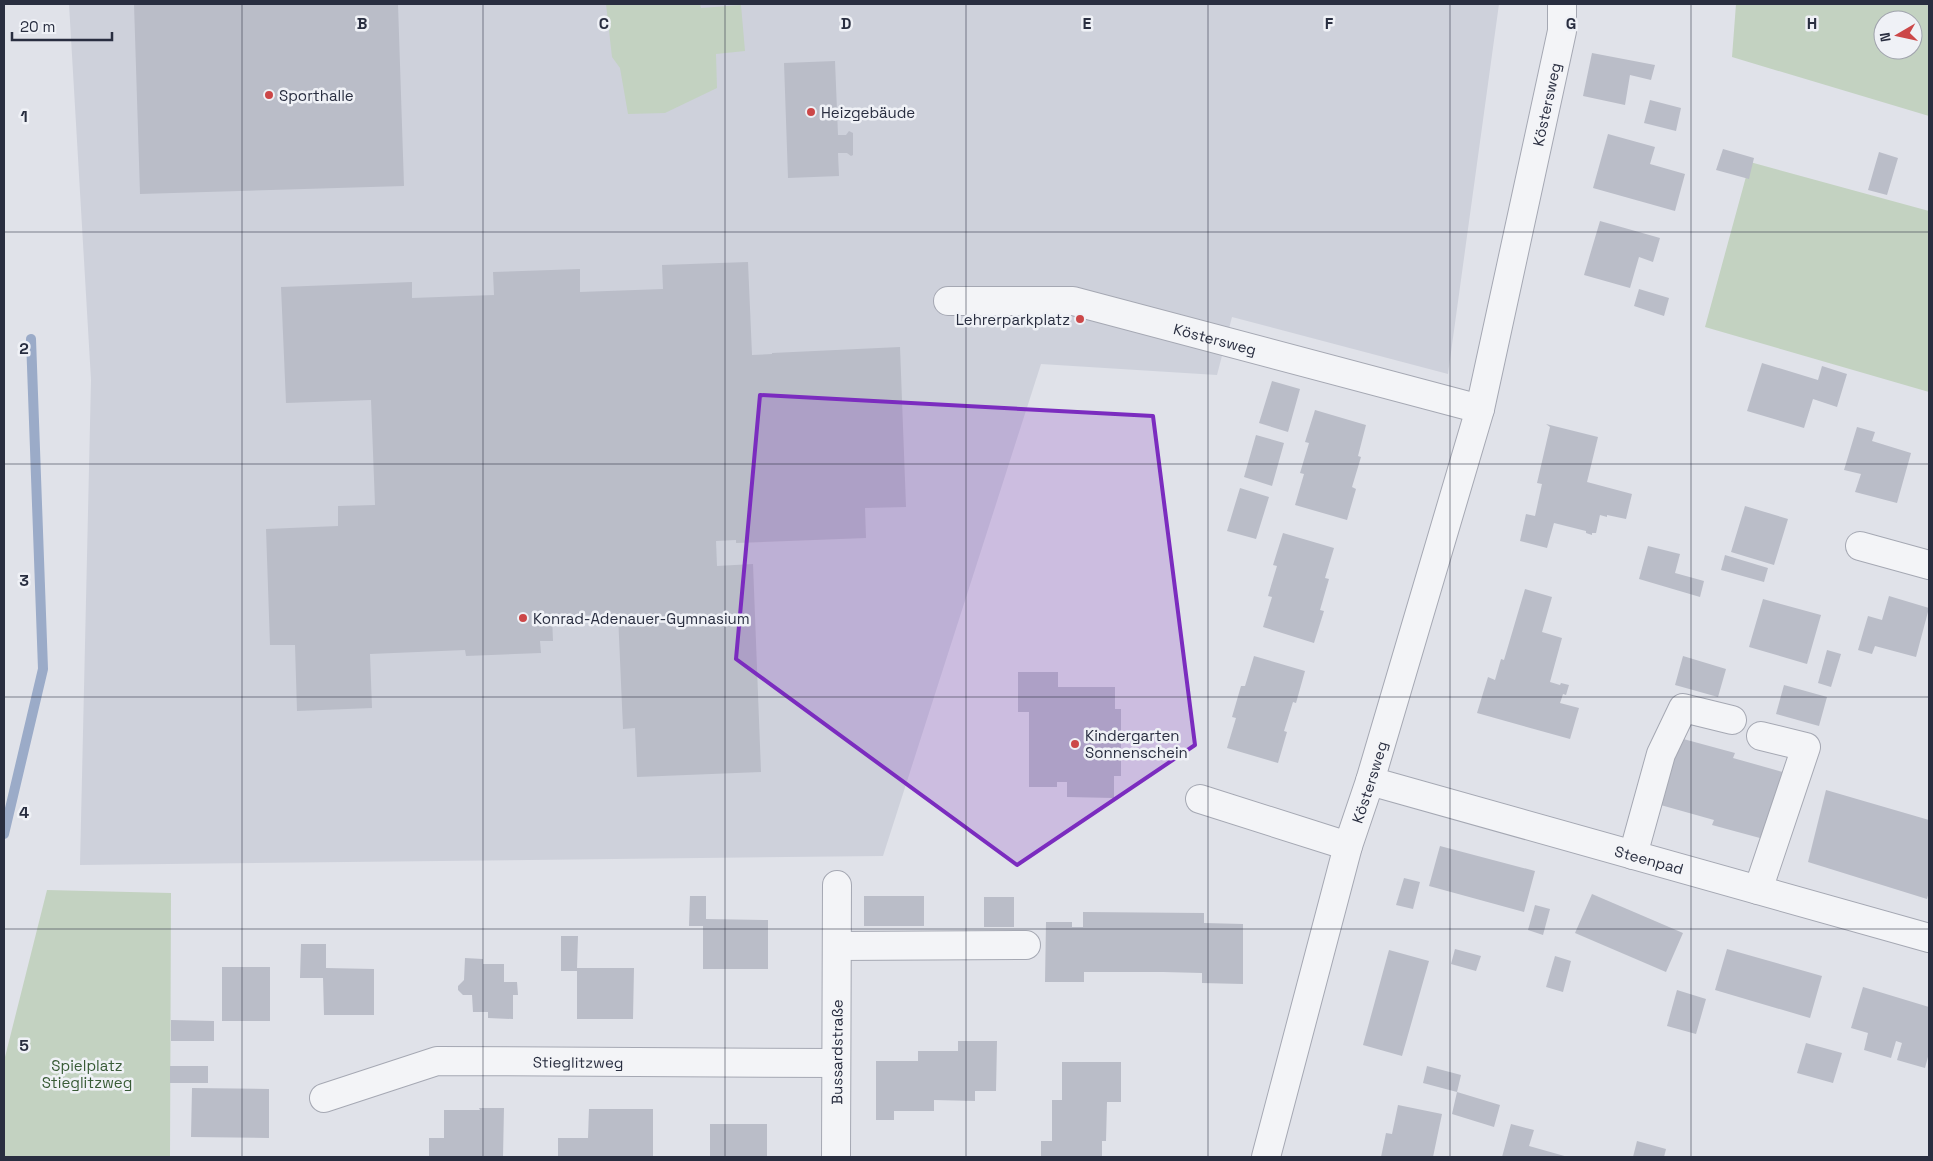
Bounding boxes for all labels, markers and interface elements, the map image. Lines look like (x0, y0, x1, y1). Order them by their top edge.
scale bar (12, 10, 112, 42)
north arrow (1873, 10, 1923, 60)
text: B (357, 13, 367, 34)
text: C (599, 13, 609, 34)
text: D (841, 13, 851, 34)
text: E (1083, 13, 1092, 34)
text: F (1325, 13, 1334, 34)
text: G (1566, 13, 1576, 34)
text: H (1807, 13, 1817, 34)
text: 20 m (20, 17, 55, 36)
text: N (1876, 31, 1895, 43)
street label: Köstersweg (1528, 61, 1564, 148)
place label: Sporthalle (279, 86, 354, 105)
marker: Sporthalle (263, 89, 275, 101)
place label: Heizgebäude (821, 103, 915, 122)
text: 1 (20, 106, 28, 127)
marker: Heizgebäude (805, 106, 817, 118)
place label: Lehrerparkplatz (956, 310, 1070, 329)
marker: Lehrerparkplatz (1074, 313, 1086, 325)
street label: Köstersweg (1172, 319, 1259, 359)
text: 2 (19, 338, 29, 359)
text: 3 (19, 570, 29, 591)
place label: Konrad-Adenauer-Gymnasium (533, 609, 750, 628)
marker: Konrad-Adenauer-Gymnasium (517, 612, 529, 624)
place label: Kindergarten Sonnenschein (1085, 726, 1188, 762)
marker: Kindergarten Sonnenschein (1069, 738, 1081, 750)
street label: Köstersweg (1347, 739, 1391, 826)
text: 4 (19, 802, 29, 823)
street label: Steenpad (1613, 841, 1686, 878)
street label: Bussardstraße (827, 999, 846, 1105)
text: 5 (19, 1035, 29, 1056)
street label: Stieglitzweg (533, 1052, 624, 1071)
park label: Spielplatz Stieglitzweg (42, 1056, 132, 1092)

